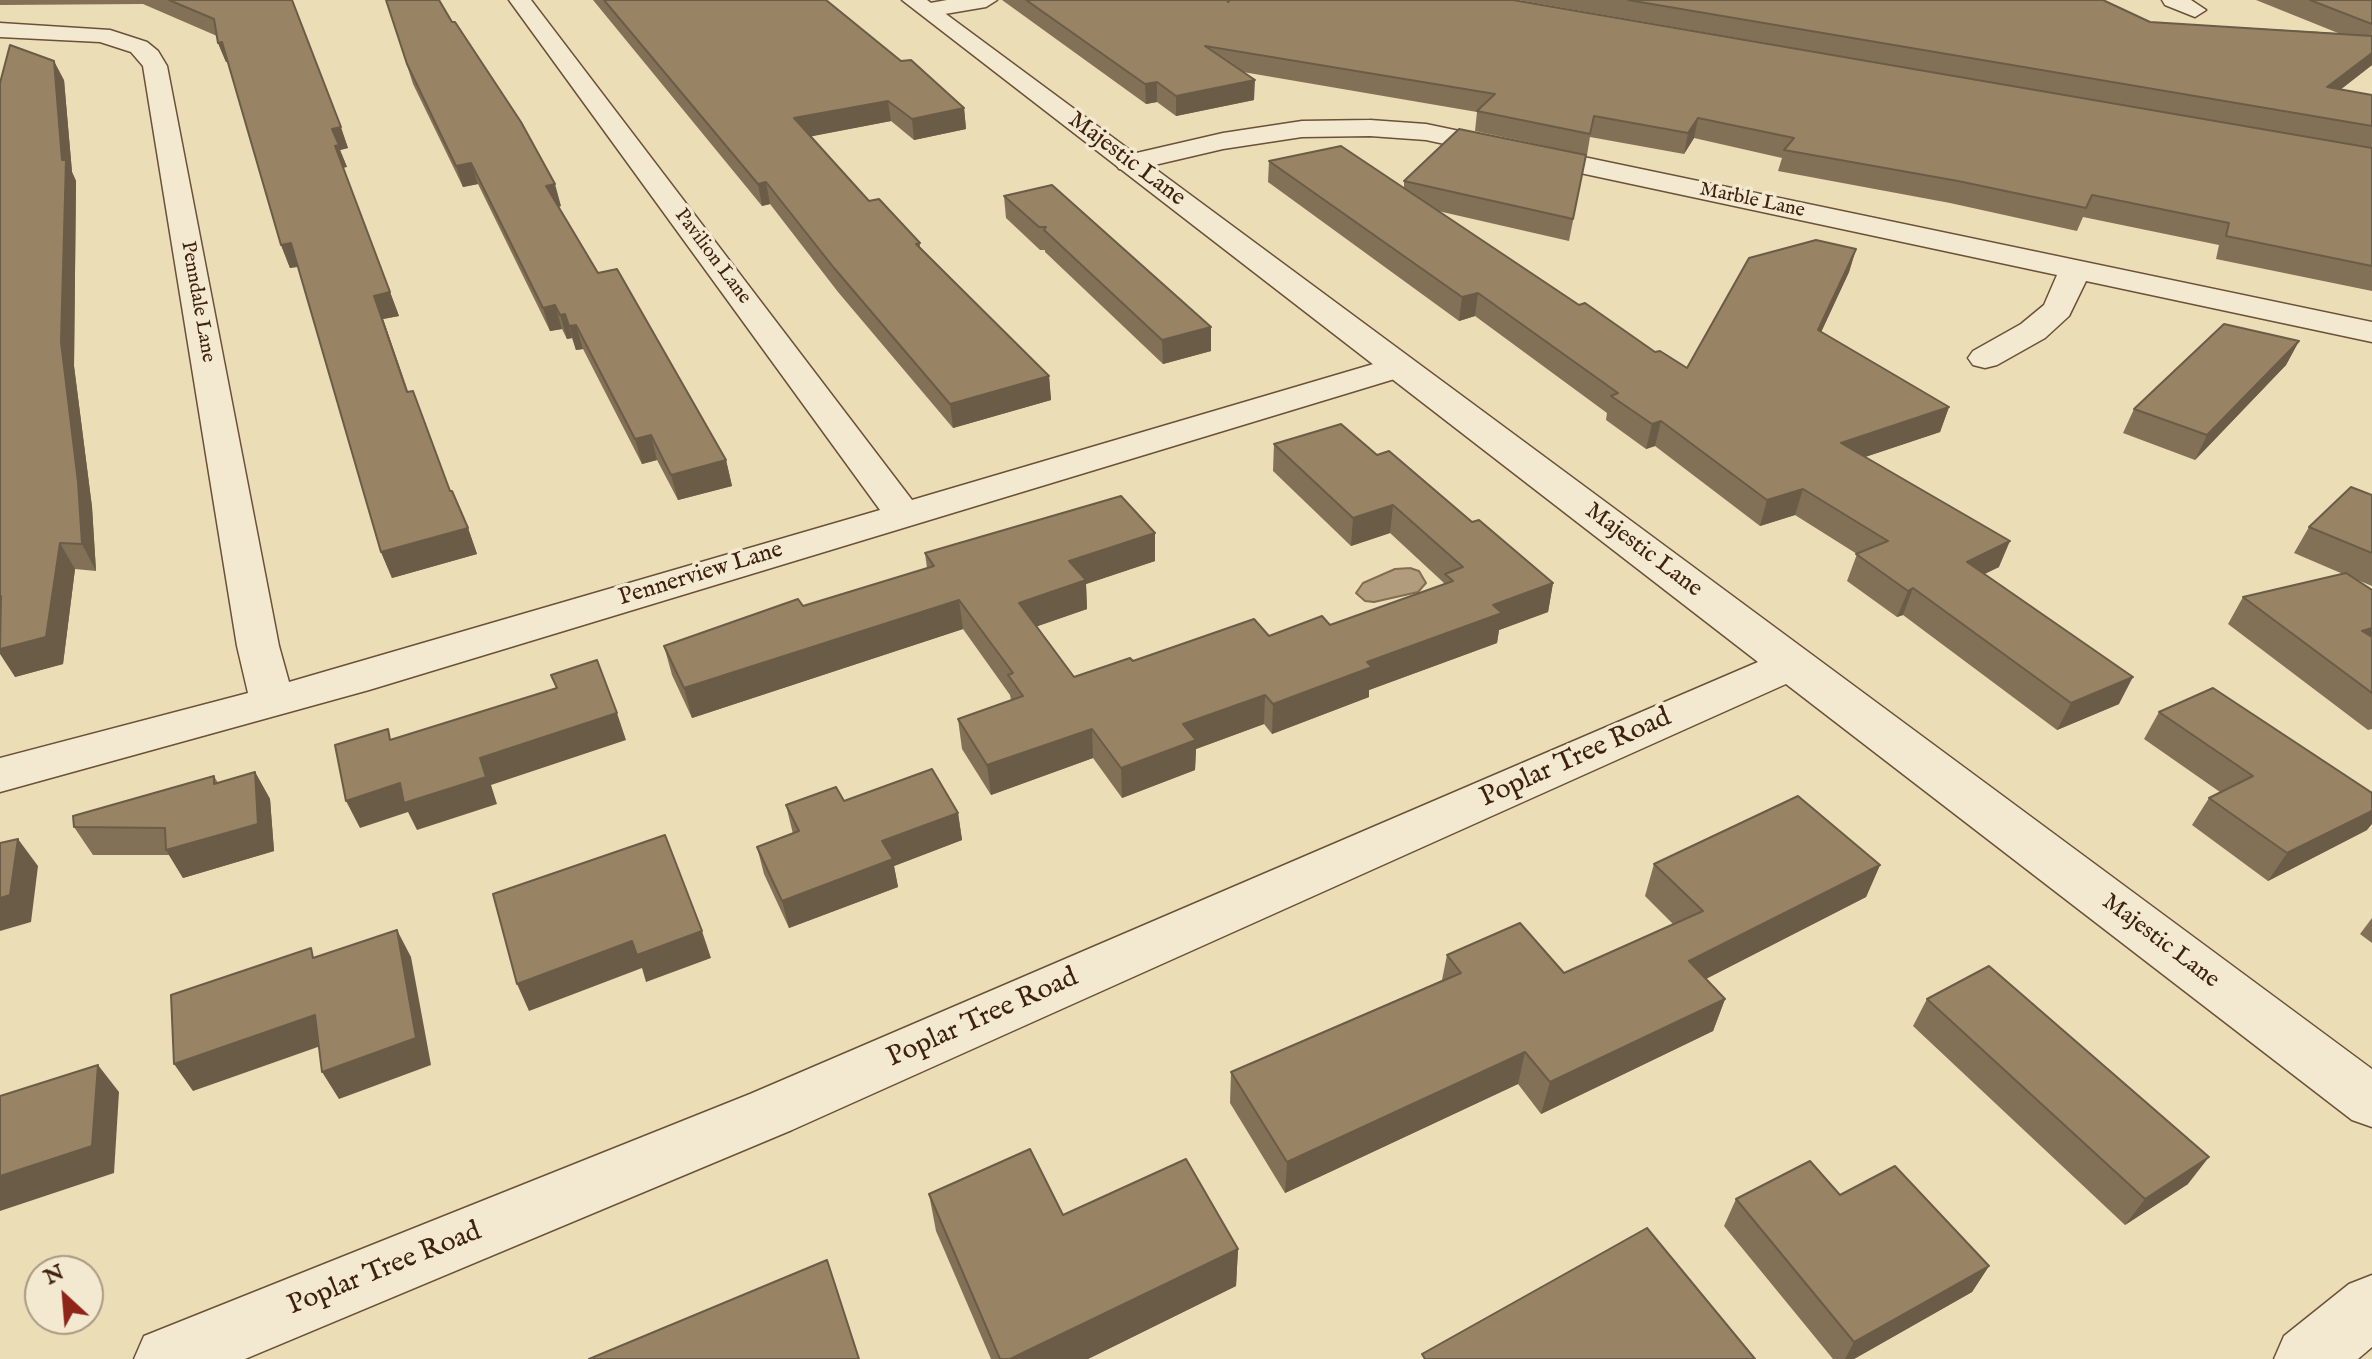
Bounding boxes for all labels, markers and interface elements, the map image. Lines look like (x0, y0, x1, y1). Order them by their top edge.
street label: Majestic Lane (1062, 107, 1190, 213)
street label: Marble Lane (1697, 178, 1807, 224)
street label: Pavilion Lane (668, 205, 756, 309)
street label: Penndale Lane (175, 239, 219, 365)
street label: Majestic Lane (1579, 498, 1707, 604)
street label: Pennerview Lane (615, 536, 787, 614)
street label: Poplar Tree Road (1475, 702, 1677, 816)
street label: Majestic Lane (2096, 889, 2224, 995)
street label: Poplar Tree Road (882, 962, 1084, 1076)
street label: Poplar Tree Road (283, 1216, 487, 1324)
north arrow (24, 1255, 104, 1335)
text: N (40, 1258, 69, 1292)

